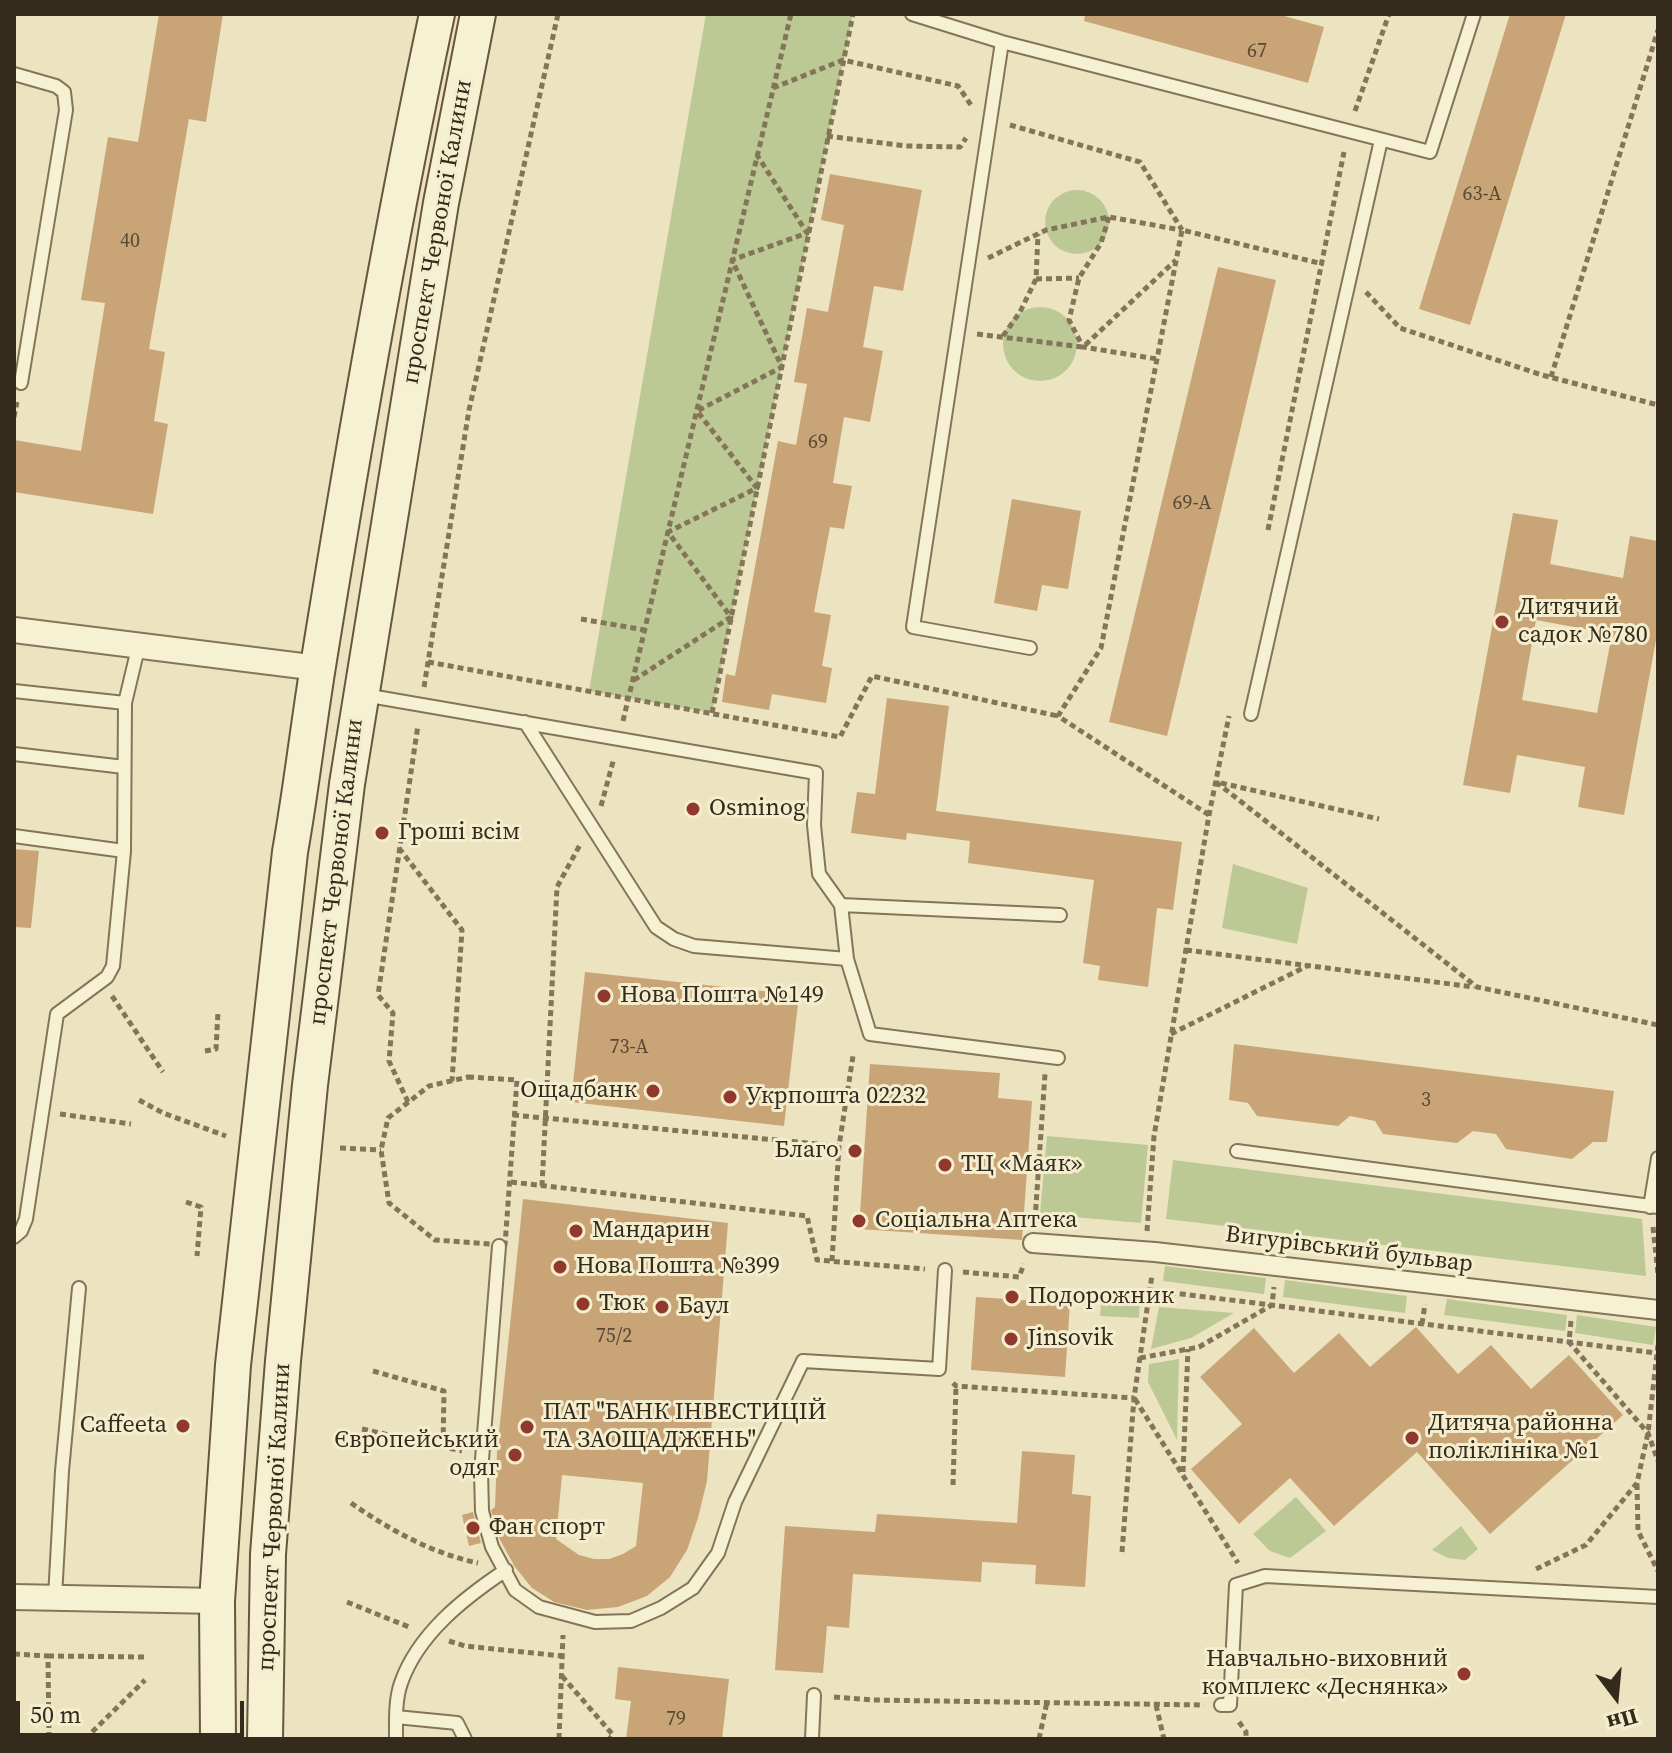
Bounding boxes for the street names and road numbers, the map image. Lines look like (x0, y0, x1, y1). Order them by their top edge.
street label: проспект Червоної Калини (397, 78, 479, 386)
street label: проспект Червоної Калини (304, 717, 370, 1027)
street label: Вигурівський бульвар (1224, 1221, 1474, 1279)
street label: проспект Червоної Калини (253, 1362, 297, 1672)

